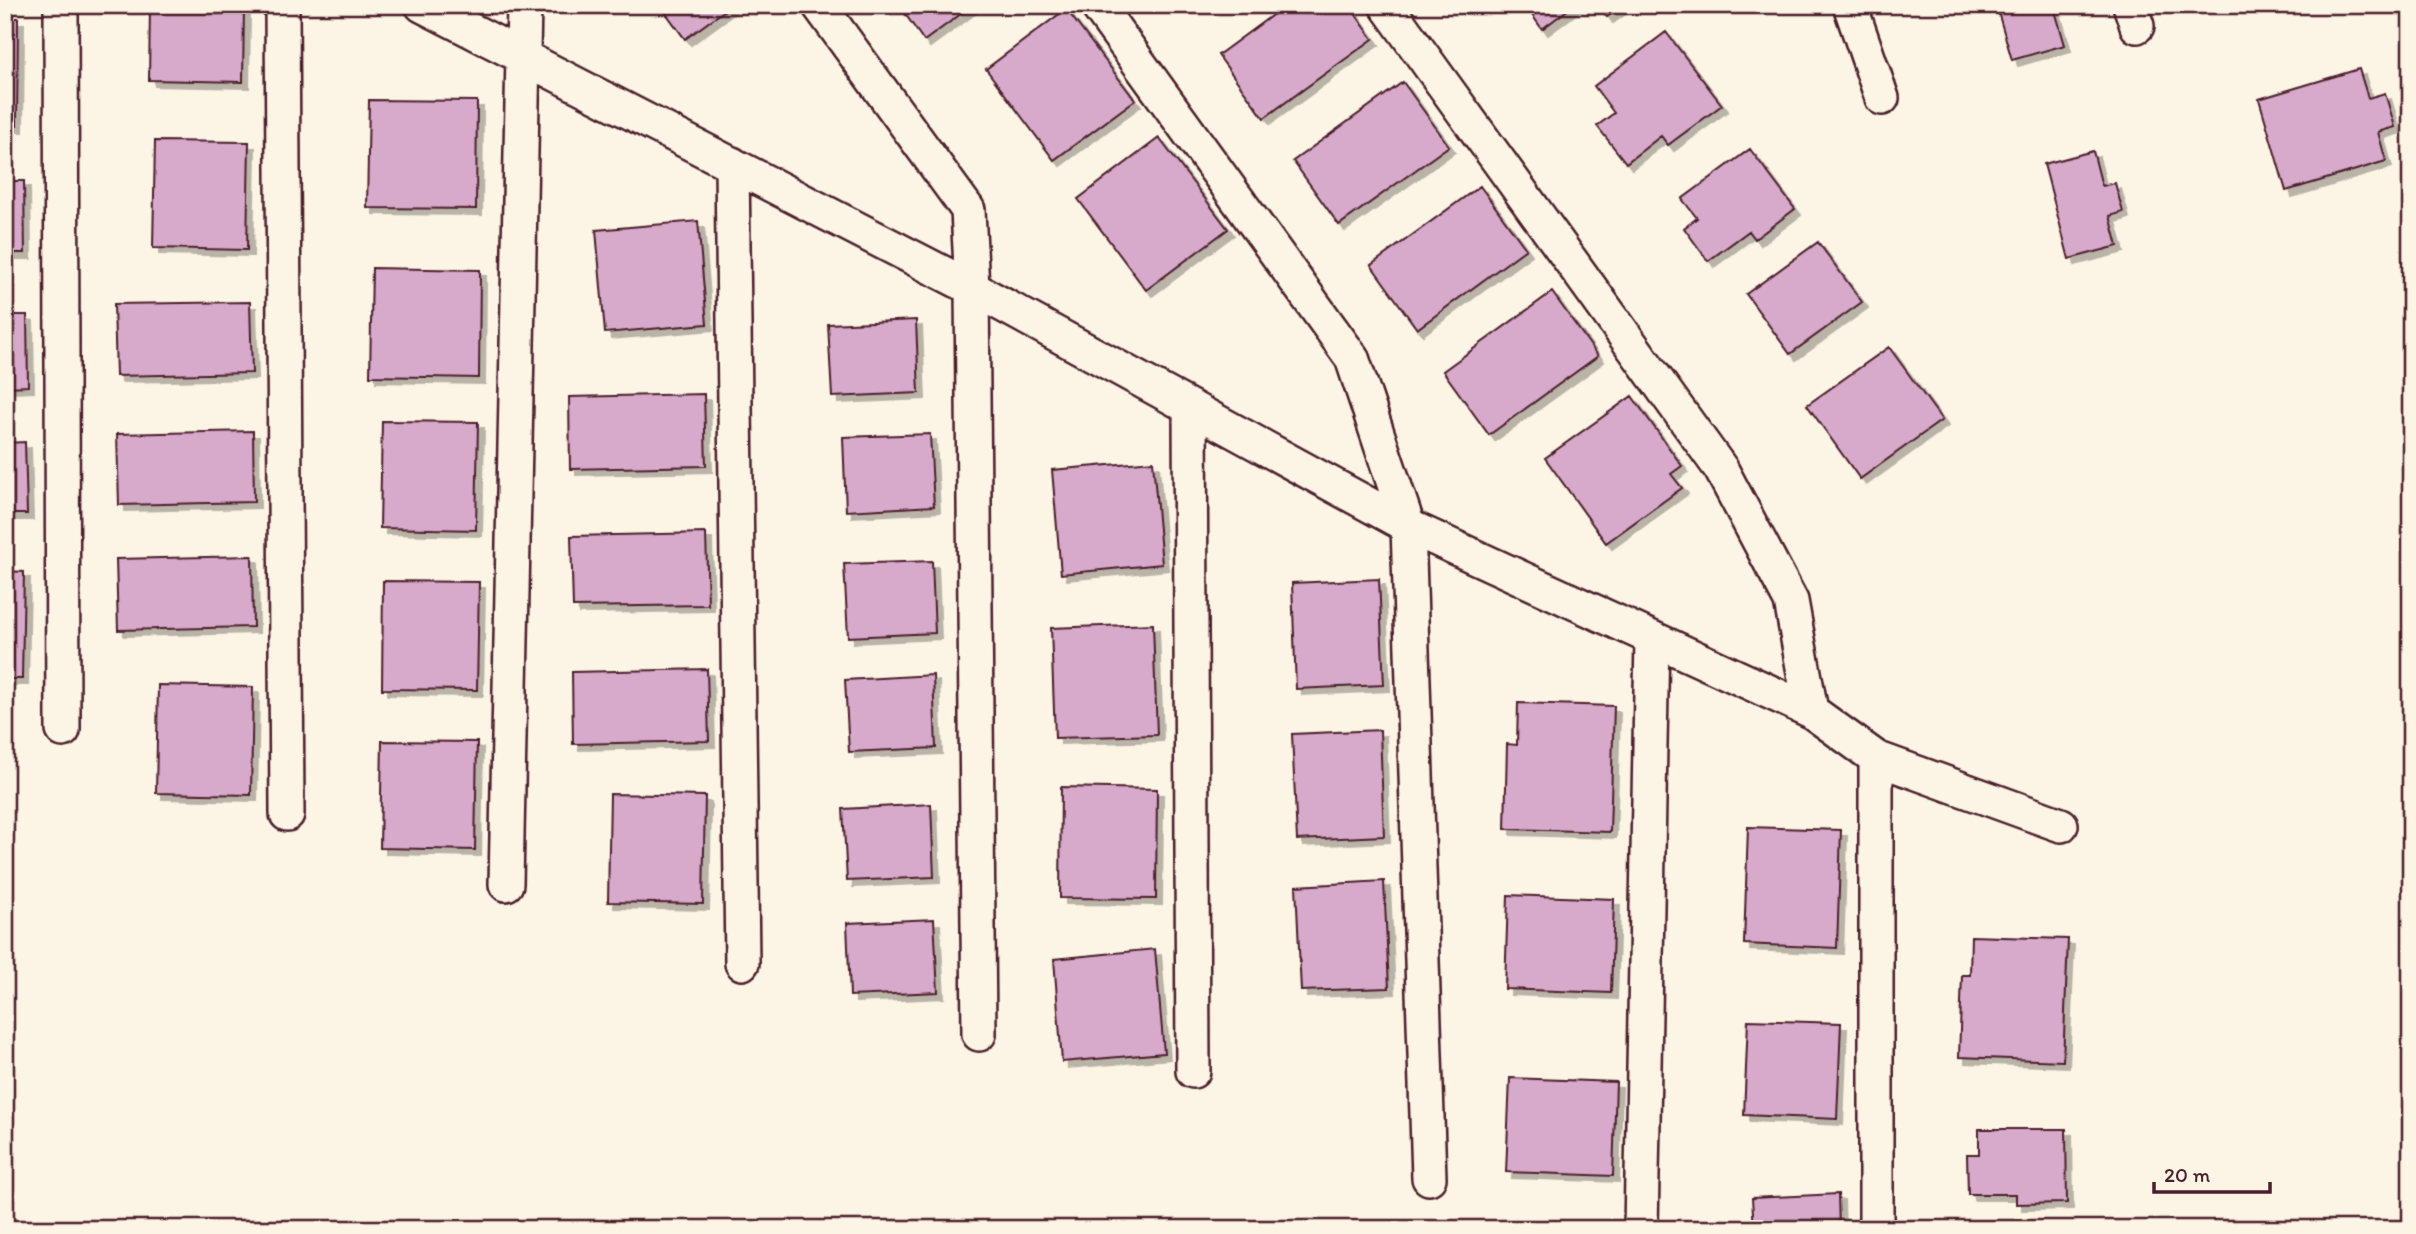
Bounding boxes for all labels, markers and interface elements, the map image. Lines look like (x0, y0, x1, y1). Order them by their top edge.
scale bar (2154, 1150, 2269, 1194)
text: 20 m (2164, 1162, 2211, 1187)

